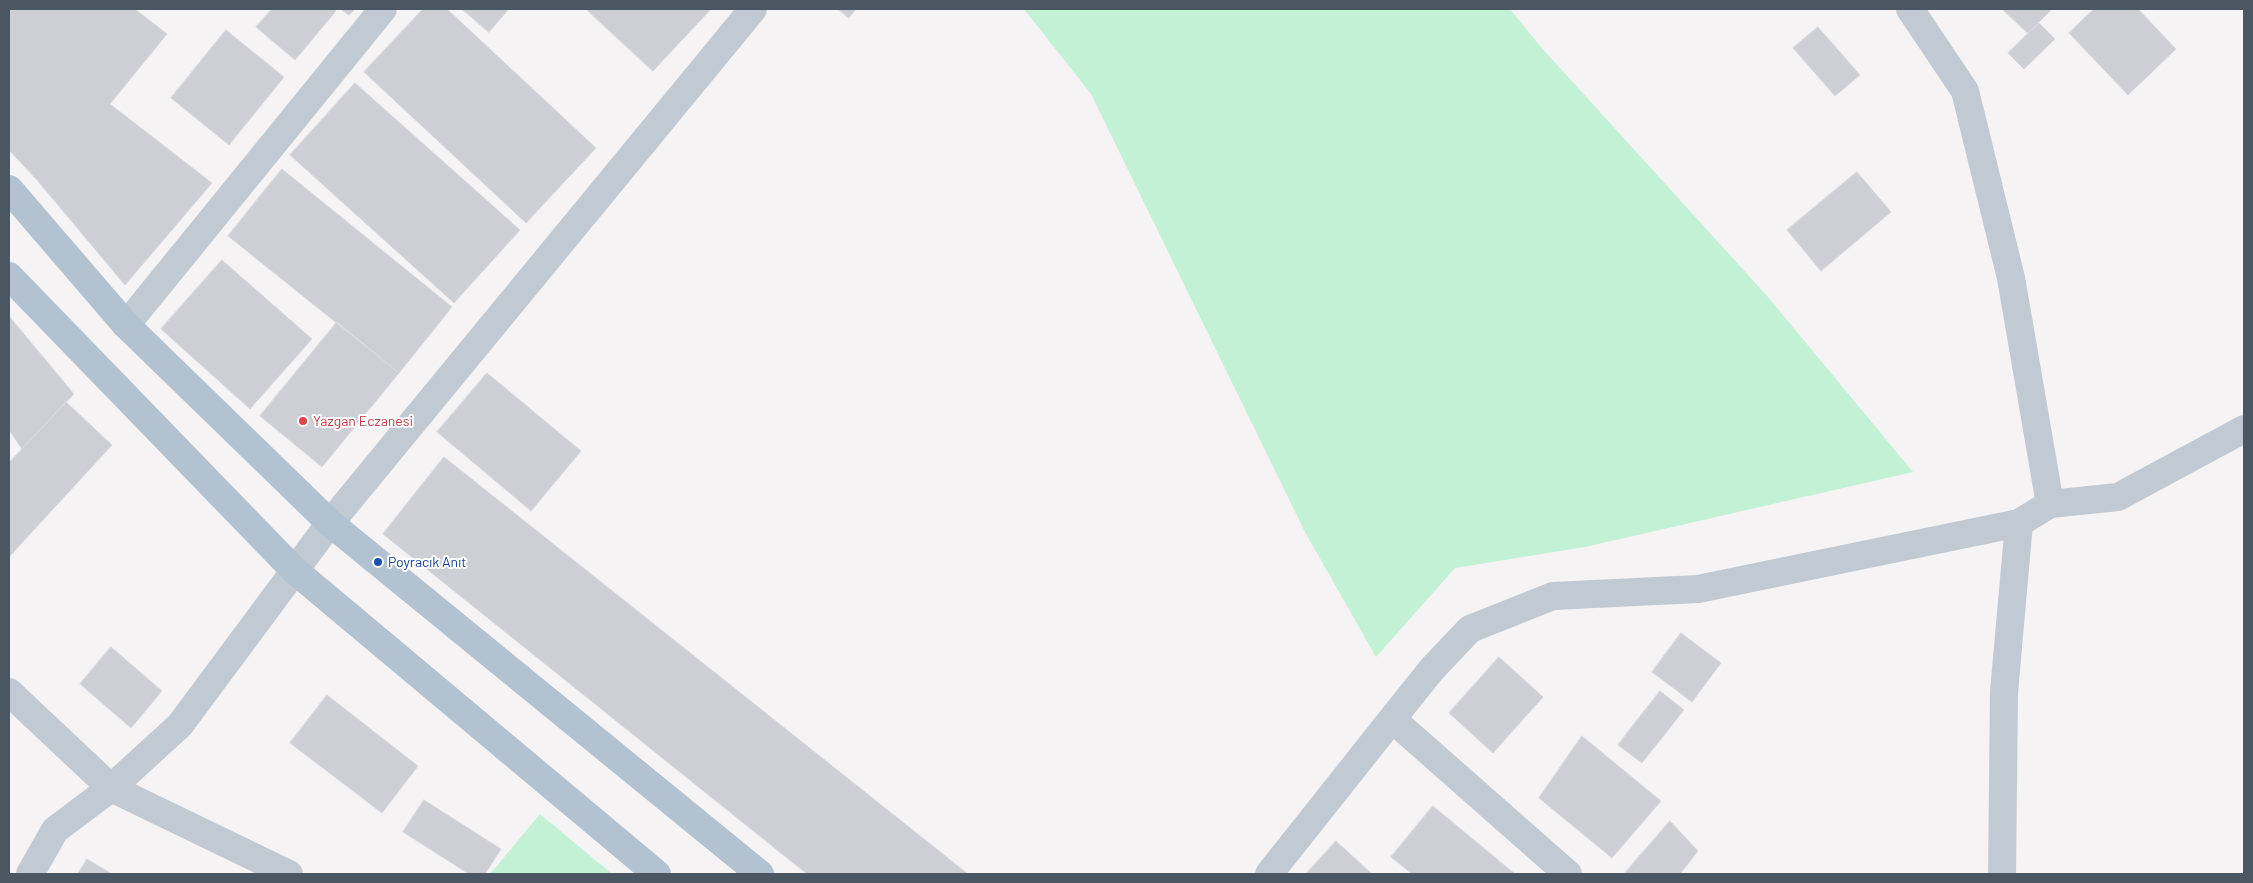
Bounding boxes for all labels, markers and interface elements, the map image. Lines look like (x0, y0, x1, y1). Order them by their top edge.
place label: Yazgan Eczanesi (313, 413, 413, 429)
marker: Yazgan Eczanesi (297, 415, 309, 427)
place label: Poyracık Anıt (388, 554, 466, 570)
marker: Poyracık Anıt (372, 556, 384, 568)

